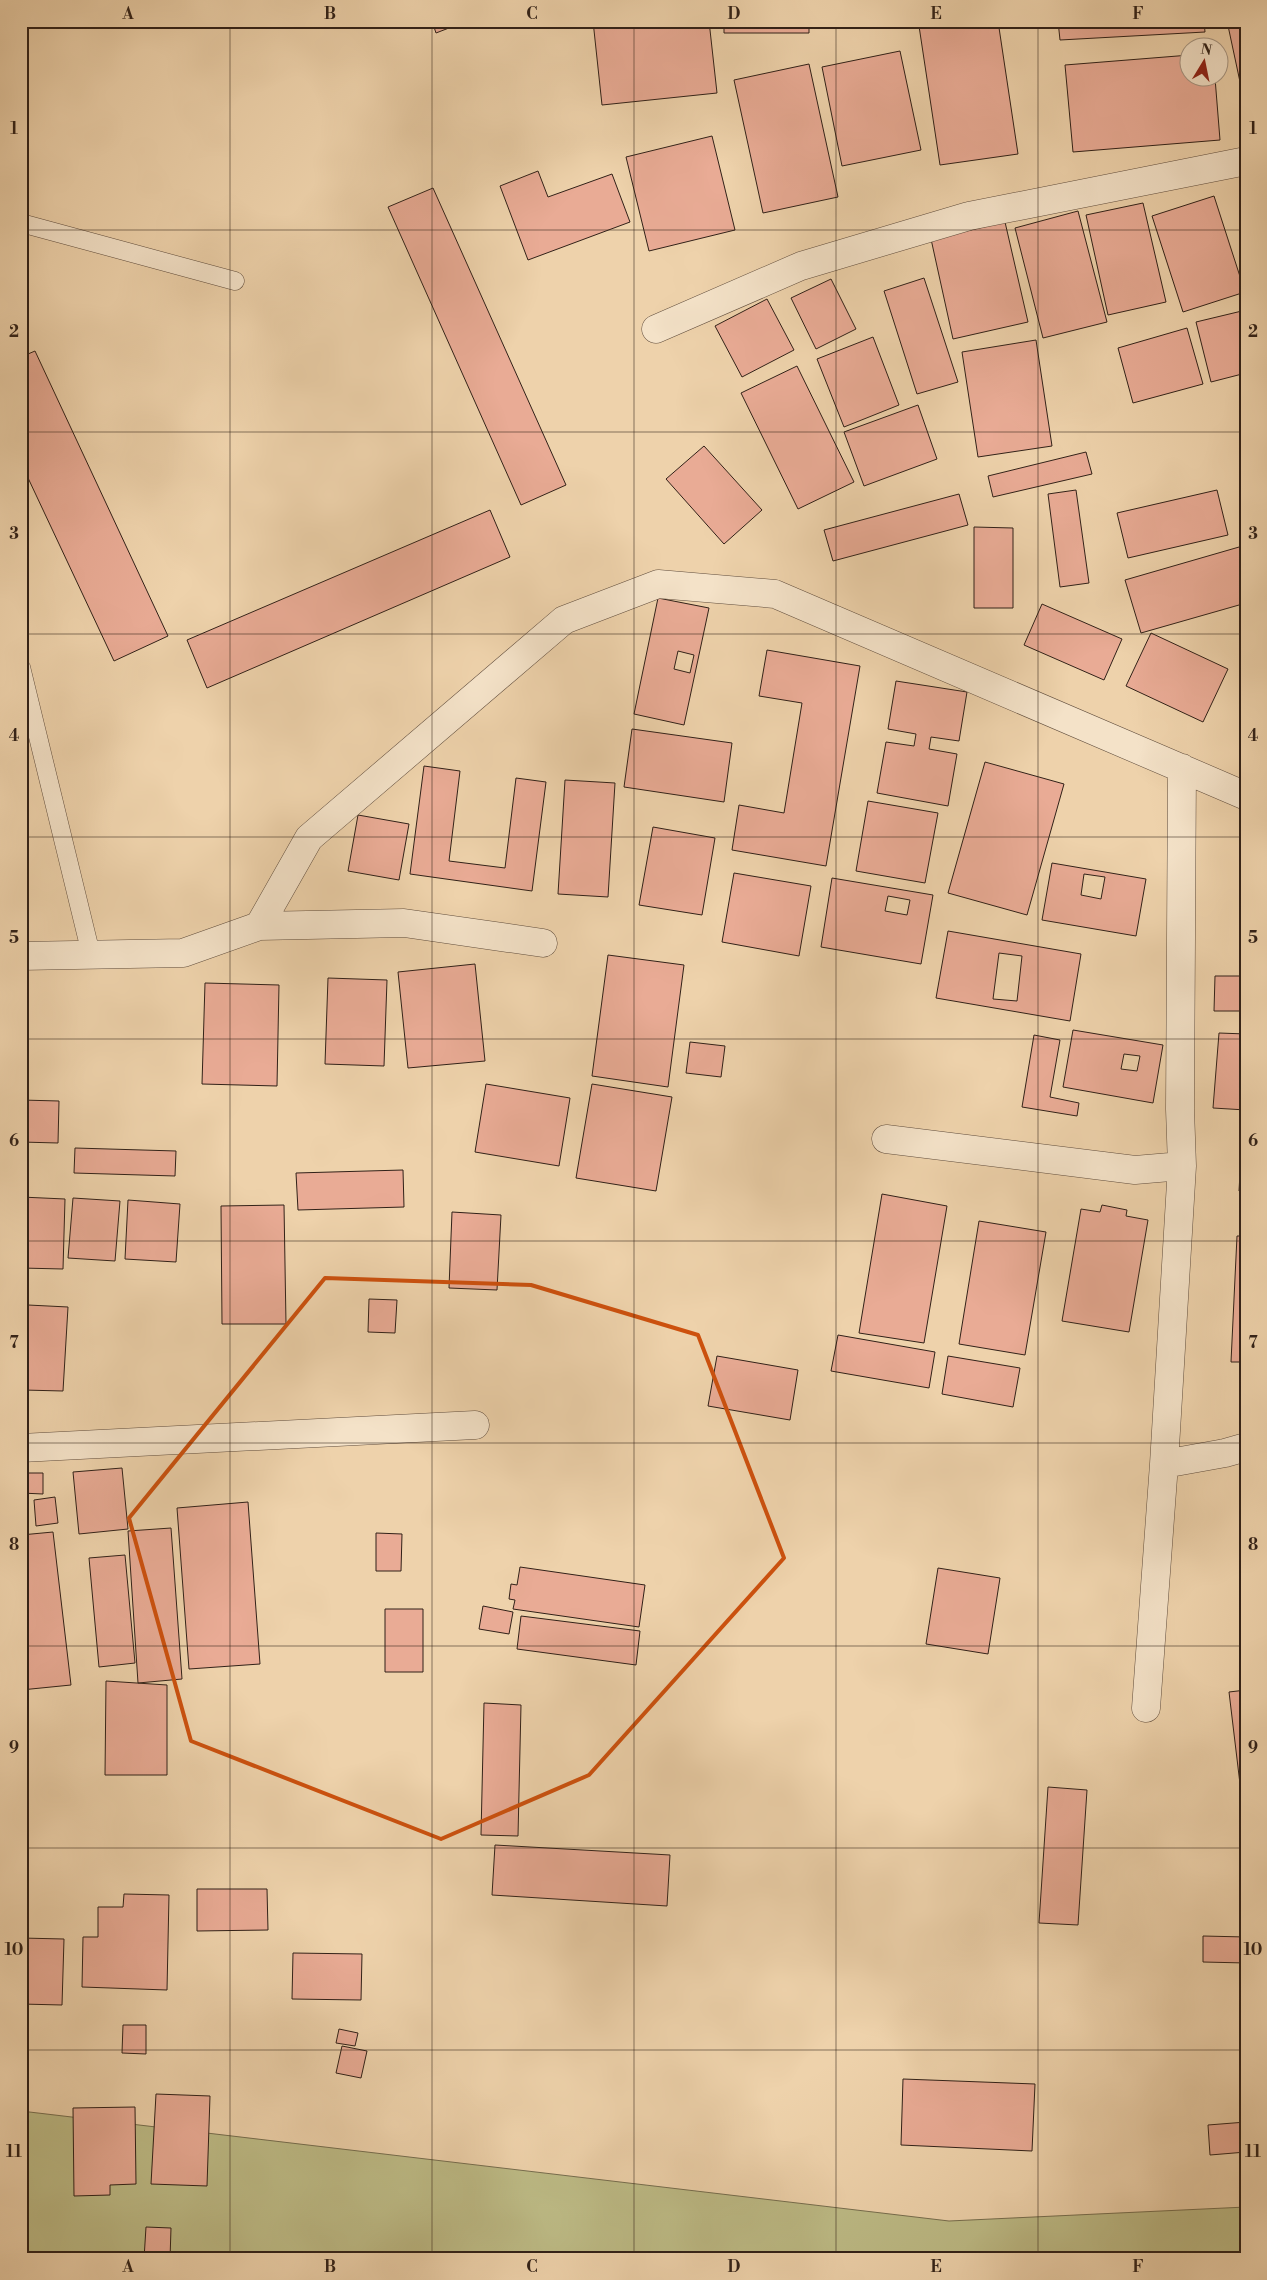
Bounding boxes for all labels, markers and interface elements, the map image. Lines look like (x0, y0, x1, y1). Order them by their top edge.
text: A (121, 4, 134, 24)
text: B (324, 4, 336, 24)
text: C (526, 4, 538, 24)
text: D (728, 4, 741, 24)
text: E (930, 4, 942, 24)
text: F (1132, 4, 1144, 24)
north arrow (1180, 38, 1230, 88)
text: N (1199, 40, 1213, 60)
text: 1 (10, 119, 18, 139)
text: 1 (1249, 119, 1257, 139)
text: 2 (9, 322, 19, 342)
text: 2 (1248, 322, 1258, 342)
text: 3 (9, 524, 19, 544)
text: 3 (1248, 524, 1258, 544)
text: 4 (9, 726, 20, 746)
text: 4 (1248, 726, 1259, 746)
text: 5 (9, 928, 19, 948)
text: 5 (1248, 928, 1258, 948)
text: 6 (9, 1131, 19, 1151)
text: 6 (1248, 1131, 1258, 1151)
text: 7 (9, 1333, 19, 1353)
text: 7 (1248, 1333, 1258, 1353)
text: 8 (9, 1535, 19, 1555)
text: 8 (1248, 1535, 1258, 1555)
text: 9 (9, 1738, 19, 1758)
text: 9 (1248, 1738, 1258, 1758)
text: 10 (5, 1940, 23, 1960)
text: 10 (1244, 1940, 1262, 1960)
text: 11 (6, 2142, 22, 2162)
text: 11 (1245, 2142, 1261, 2162)
text: A (121, 2257, 134, 2277)
text: B (324, 2257, 336, 2277)
text: C (526, 2257, 538, 2277)
text: D (728, 2257, 741, 2277)
text: E (930, 2257, 942, 2277)
text: F (1132, 2257, 1144, 2277)

